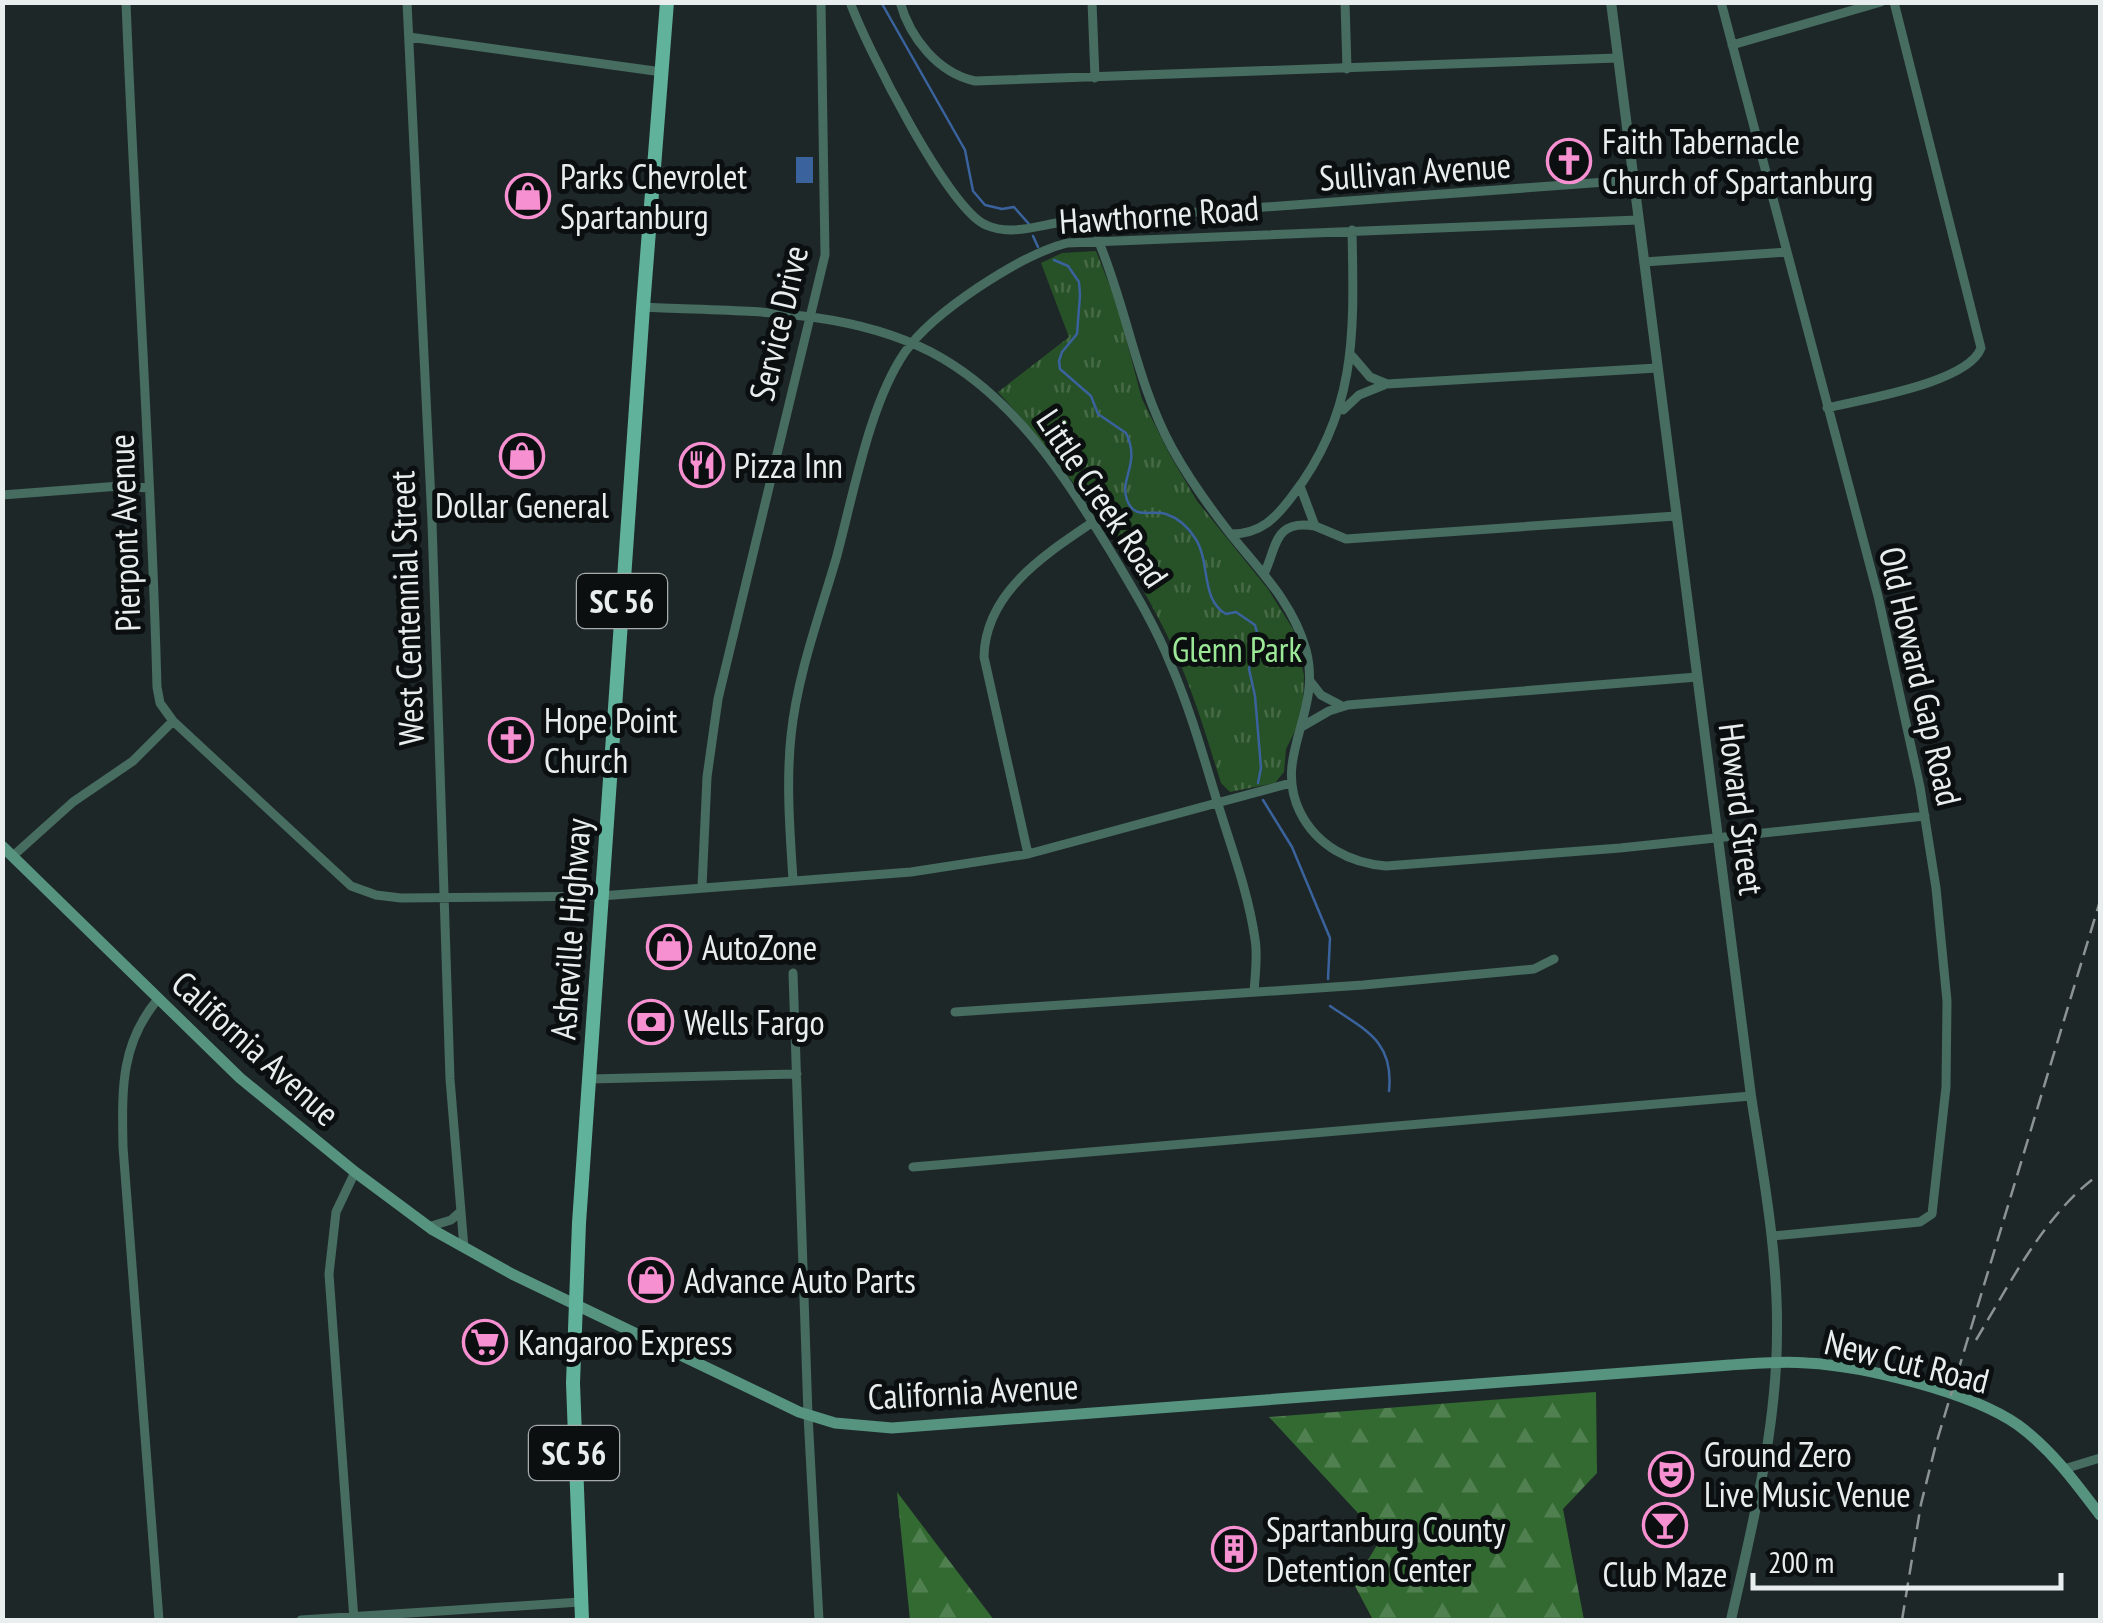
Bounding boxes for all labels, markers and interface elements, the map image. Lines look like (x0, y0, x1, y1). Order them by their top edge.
place label: Faith Tabernacle Church of Spartanburg (1602, 118, 1873, 204)
church icon: Faith Tabernacle Church of Spartanburg (1546, 138, 1592, 184)
street label: Sullivan Avenue (1318, 141, 1512, 201)
place label: Parks Chevrolet Spartanburg (560, 153, 747, 239)
shop icon: Parks Chevrolet Spartanburg (505, 173, 551, 219)
street label: Hawthorne Road (1058, 184, 1260, 244)
street label: Service Drive (738, 241, 818, 405)
street label: Little Creek Road (1027, 400, 1179, 596)
street label: Pierpont Avenue (98, 433, 150, 633)
shop icon: Dollar General (499, 433, 545, 479)
restaurant icon: Pizza Inn (679, 442, 725, 488)
place label: Pizza Inn (734, 442, 843, 488)
street label: West Centennial Street (378, 470, 434, 746)
place label: Dollar General (435, 482, 609, 528)
street label: Old Howard Gap Road (1869, 542, 1973, 810)
road number: SC 56 (577, 574, 667, 628)
park label: Glenn Park (1172, 626, 1302, 672)
place label: Hope Point Church (544, 697, 678, 783)
church icon: Hope Point Church (488, 717, 534, 763)
street label: Howard Street (1709, 720, 1775, 898)
street label: Asheville Highway (539, 816, 601, 1041)
shop icon: AutoZone (646, 924, 692, 970)
place label: AutoZone (702, 924, 817, 970)
street label: California Avenue (162, 960, 350, 1136)
bank icon: Wells Fargo (628, 999, 674, 1045)
place label: Wells Fargo (684, 999, 825, 1045)
shop icon: Advance Auto Parts (628, 1257, 674, 1303)
place label: Advance Auto Parts (684, 1257, 916, 1303)
street label: New Cut Road (1820, 1318, 1994, 1404)
supermarket icon: Kangaroo Express (462, 1319, 508, 1365)
place label: Kangaroo Express (518, 1319, 733, 1365)
street label: California Avenue (867, 1363, 1079, 1419)
road number: SC 56 (529, 1426, 619, 1480)
place label: Ground Zero Live Music Venue (1704, 1431, 1911, 1517)
theatre icon: Ground Zero Live Music Venue (1648, 1451, 1694, 1497)
bar icon: Club Maze (1642, 1502, 1688, 1548)
place label: Spartanburg County Detention Center (1266, 1506, 1506, 1592)
building icon: Spartanburg County Detention Center (1211, 1526, 1257, 1572)
scale bar (1753, 1528, 2060, 1590)
text: 200 m (1768, 1542, 1834, 1581)
place label: Club Maze (1603, 1551, 1727, 1597)

